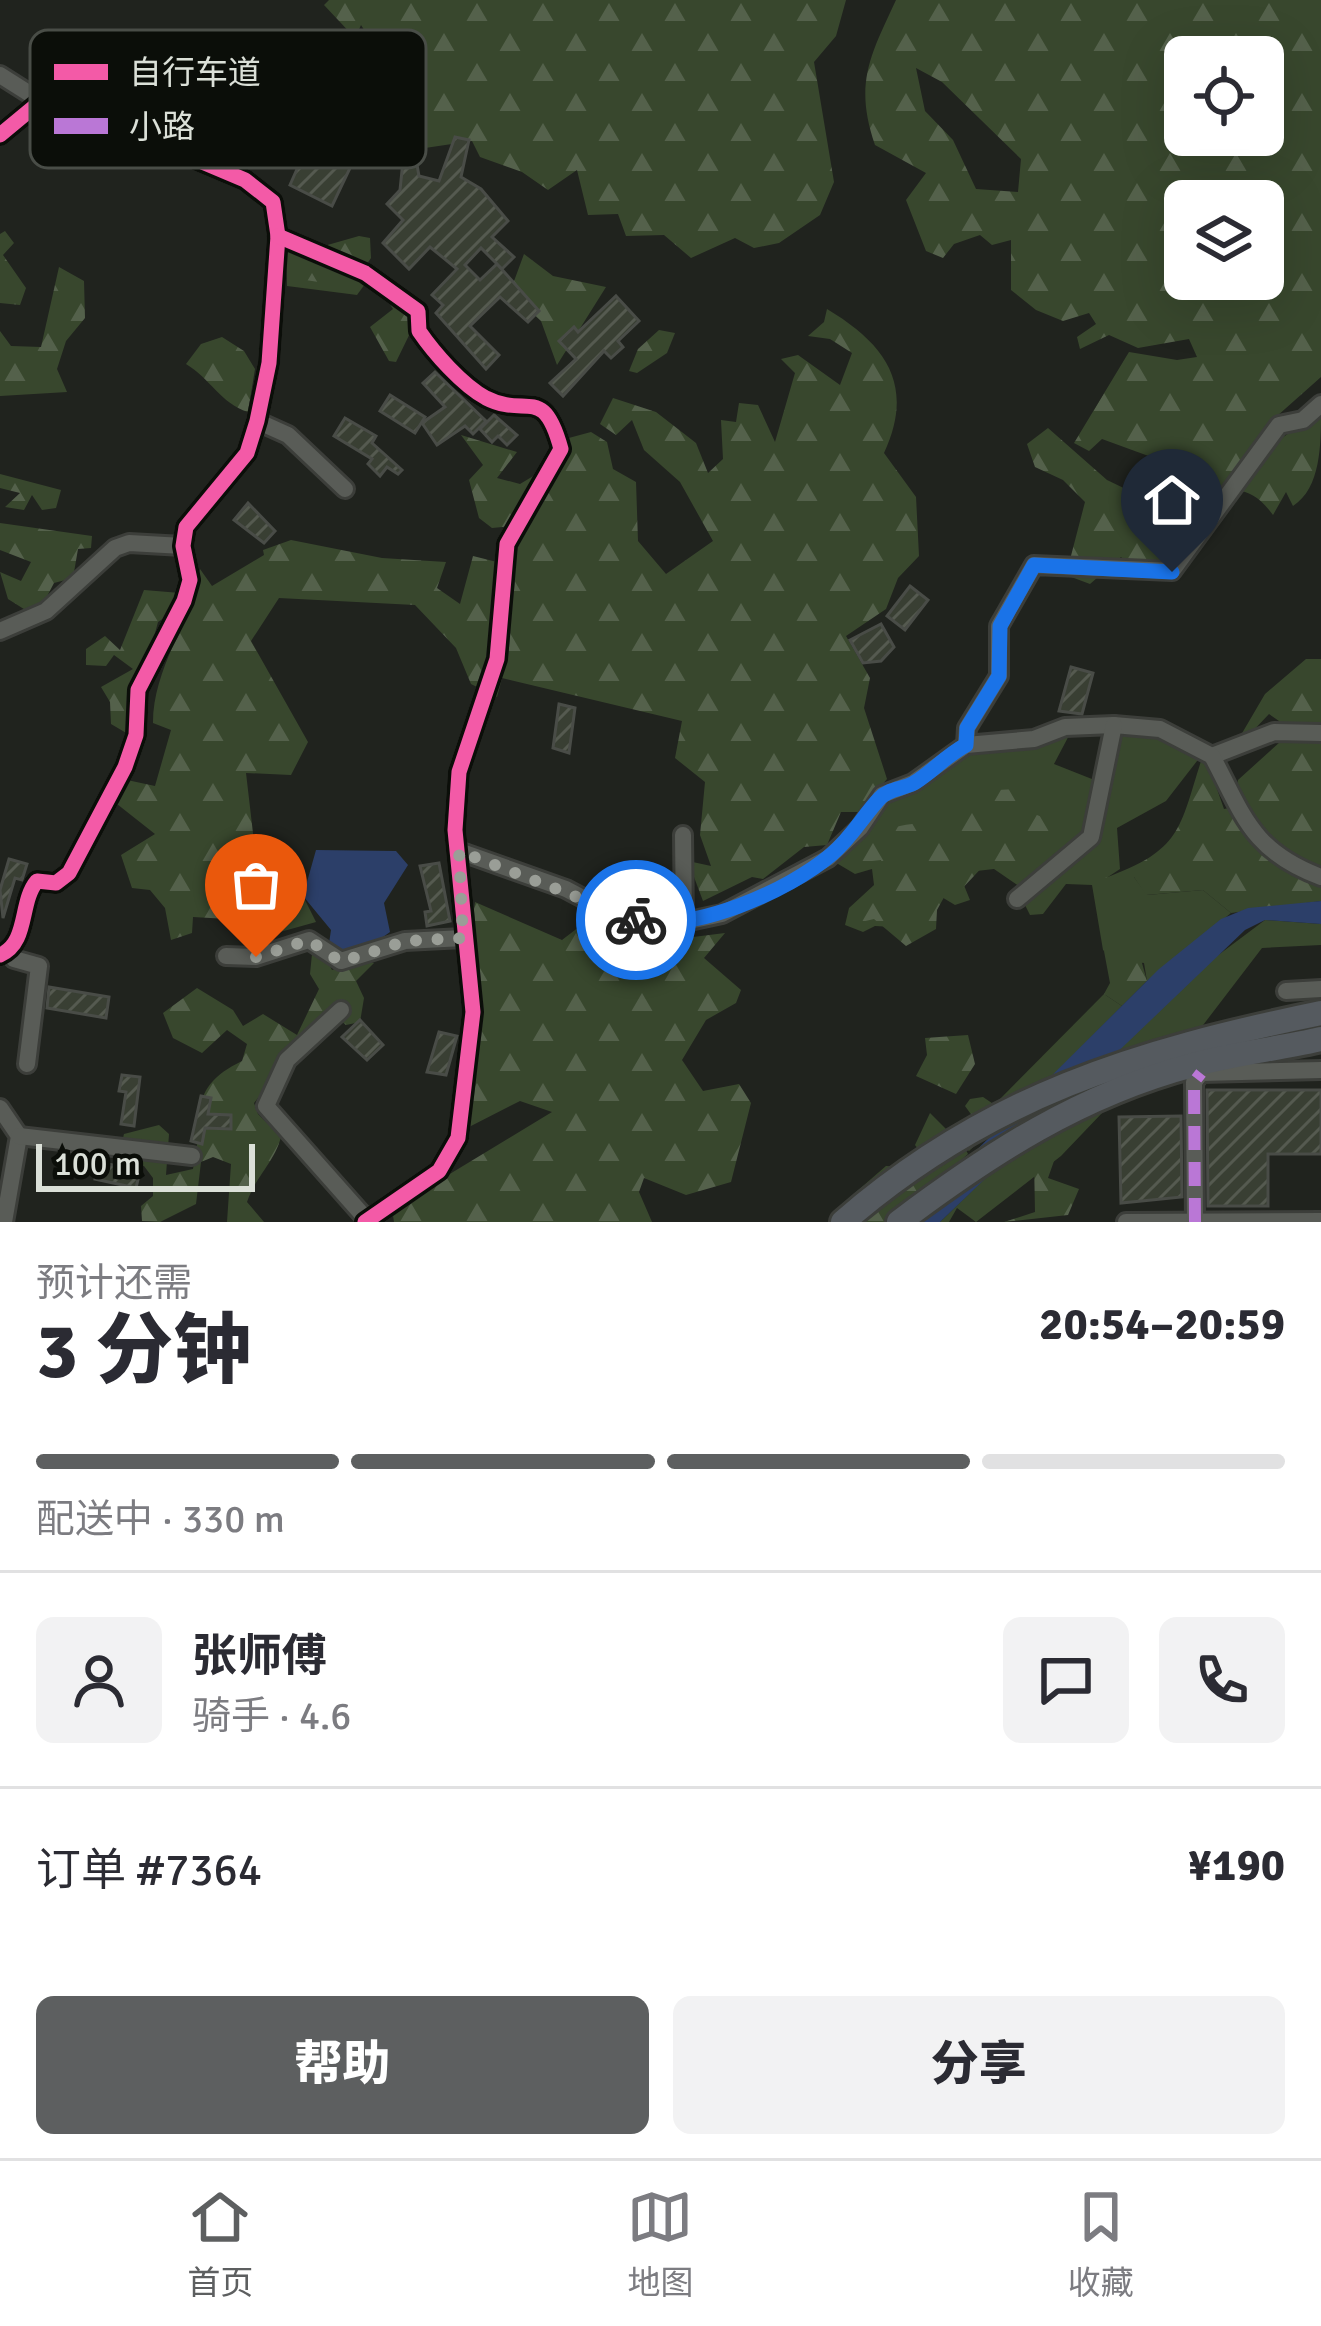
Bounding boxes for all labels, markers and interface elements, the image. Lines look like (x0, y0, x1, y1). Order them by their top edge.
legend (30, 30, 426, 168)
map controls (1164, 36, 1284, 300)
button: locate (1164, 36, 1284, 156)
text: 自行车道 (129, 53, 261, 94)
text: 小路 (129, 107, 195, 148)
button: layers (1164, 180, 1284, 300)
pin (1121, 449, 1223, 572)
icon: home (1139, 467, 1205, 533)
pin (205, 834, 307, 957)
icon: bag (223, 852, 289, 918)
courier (576, 860, 696, 980)
icon: bike (603, 887, 669, 953)
scale bar (36, 1138, 255, 1191)
text: 100 m (54, 1144, 141, 1185)
text: 预计还需 (36, 1259, 192, 1307)
text: 20:54–20:59 (1039, 1297, 1285, 1352)
text: 3 分钟 (36, 1304, 251, 1400)
text: 配送中 · 330 m (36, 1495, 285, 1543)
button: person (36, 1617, 162, 1743)
button: chat (1003, 1617, 1129, 1743)
button: phone (1159, 1617, 1285, 1743)
text: 张师傅 (192, 1629, 327, 1684)
text: 骑手 · 4.6 (192, 1692, 351, 1740)
text: ¥190 (1188, 1838, 1285, 1893)
text: 订单 #7364 (36, 1843, 262, 1898)
button: 帮助 (36, 1996, 649, 2134)
button: 分享 (673, 1996, 1285, 2134)
tab: 首页 (187, 2184, 253, 2304)
tab: 地图 (627, 2184, 693, 2304)
tab: 收藏 (1068, 2184, 1134, 2304)

